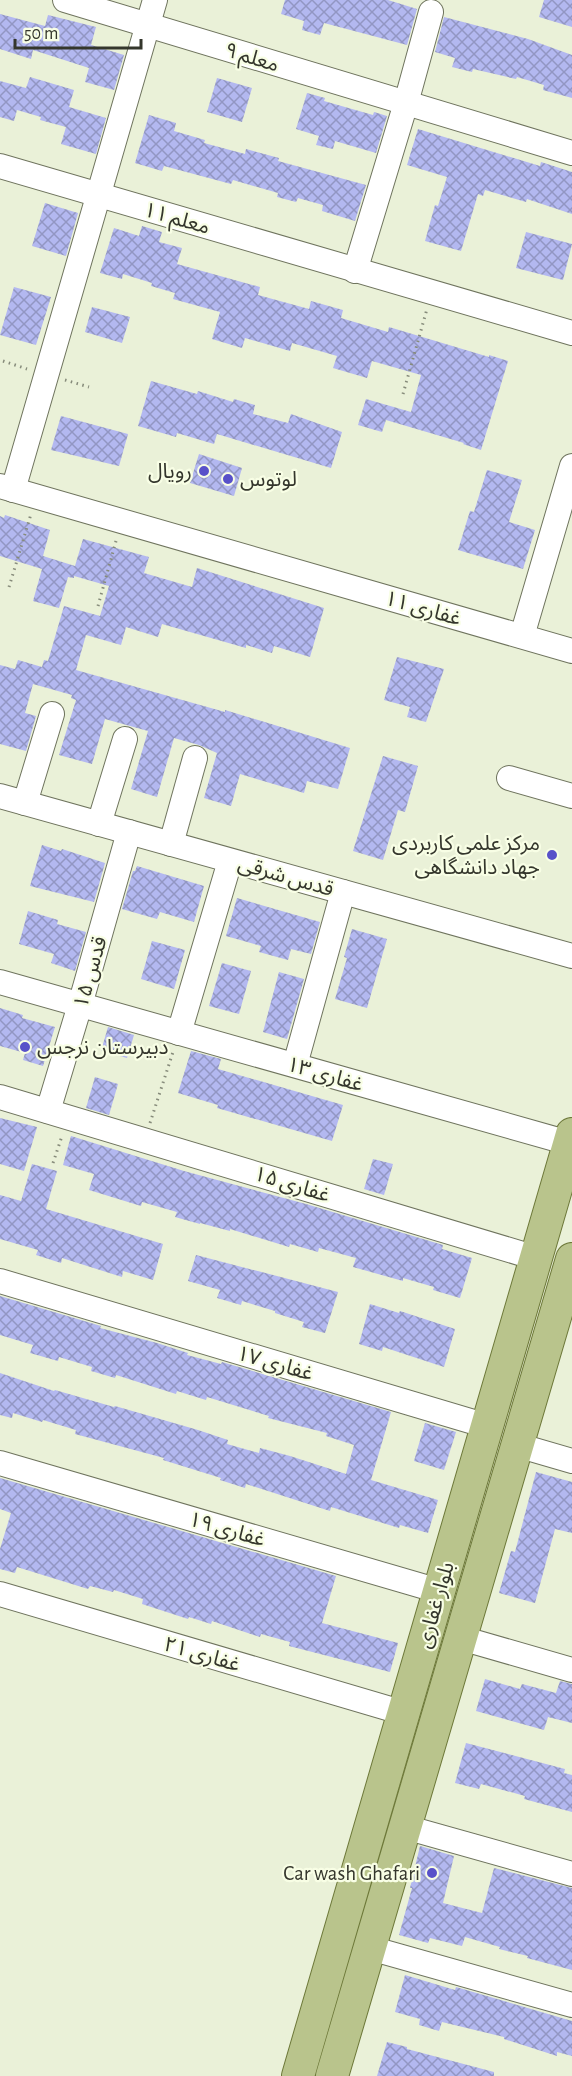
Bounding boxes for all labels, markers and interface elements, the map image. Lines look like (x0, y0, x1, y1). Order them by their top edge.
scale bar (15, 12, 141, 50)
text: 50 m (24, 25, 58, 43)
street label: معلم ۹ (221, 39, 281, 79)
street label: معلم ۱۱ (140, 199, 212, 242)
place label: رویال (148, 461, 192, 483)
marker: رویال (197, 464, 211, 478)
place label: لوتوس (240, 469, 297, 491)
marker: لوتوس (221, 472, 235, 486)
street label: غفاری ۱۱ (382, 588, 463, 630)
place label: مرکز علمی کاربردی جهاد دانشگاهی (392, 833, 540, 879)
marker: مرکز علمی کاربردی جهاد دانشگاهی (545, 848, 559, 862)
street label: قدس شرقی (235, 853, 336, 901)
street label: قدس ۱۵ (70, 934, 112, 1011)
place label: دبیرستان نرجس (37, 1037, 169, 1059)
marker: دبیرستان نرجس (18, 1040, 32, 1054)
street label: غفاری ۱۳ (284, 1054, 365, 1096)
street label: غفاری ۱۵ (251, 1163, 332, 1207)
street label: غفاری ۱۷ (234, 1343, 315, 1385)
street label: غفاری ۱۹ (186, 1509, 267, 1551)
street label: بلوار غفاری (413, 1560, 459, 1651)
street label: غفاری ۲۱ (161, 1634, 242, 1676)
place label: Car wash Ghafari (283, 1863, 420, 1884)
marker: Car wash Ghafari (425, 1866, 439, 1880)

